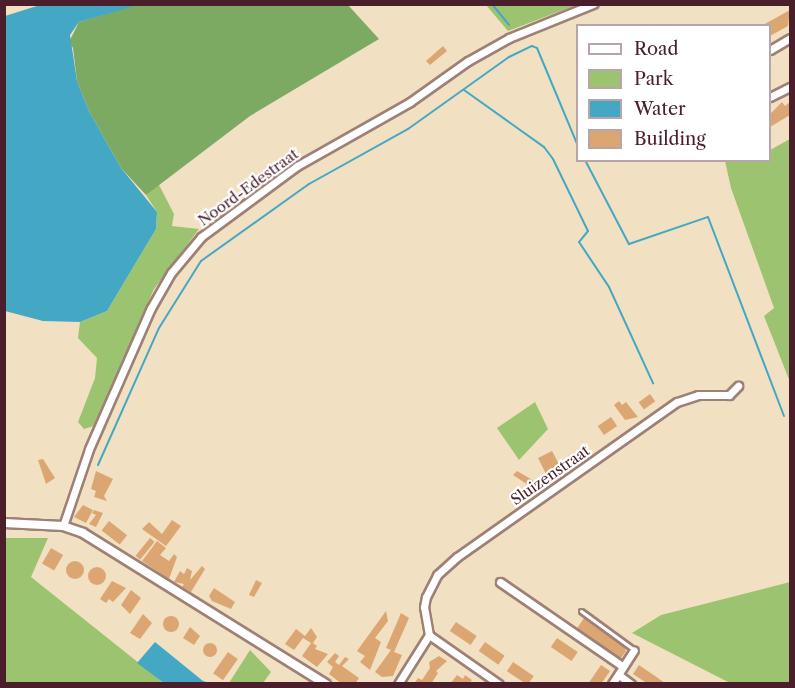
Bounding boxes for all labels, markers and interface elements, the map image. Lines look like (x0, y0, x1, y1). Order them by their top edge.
legend (576, 24, 771, 162)
text: Road (634, 38, 679, 60)
text: Park (634, 68, 673, 90)
text: Water (634, 98, 686, 120)
text: Building (634, 128, 706, 150)
street label: Noord-Edestraat (194, 145, 302, 229)
street label: Sluizenstraat (507, 441, 593, 509)

